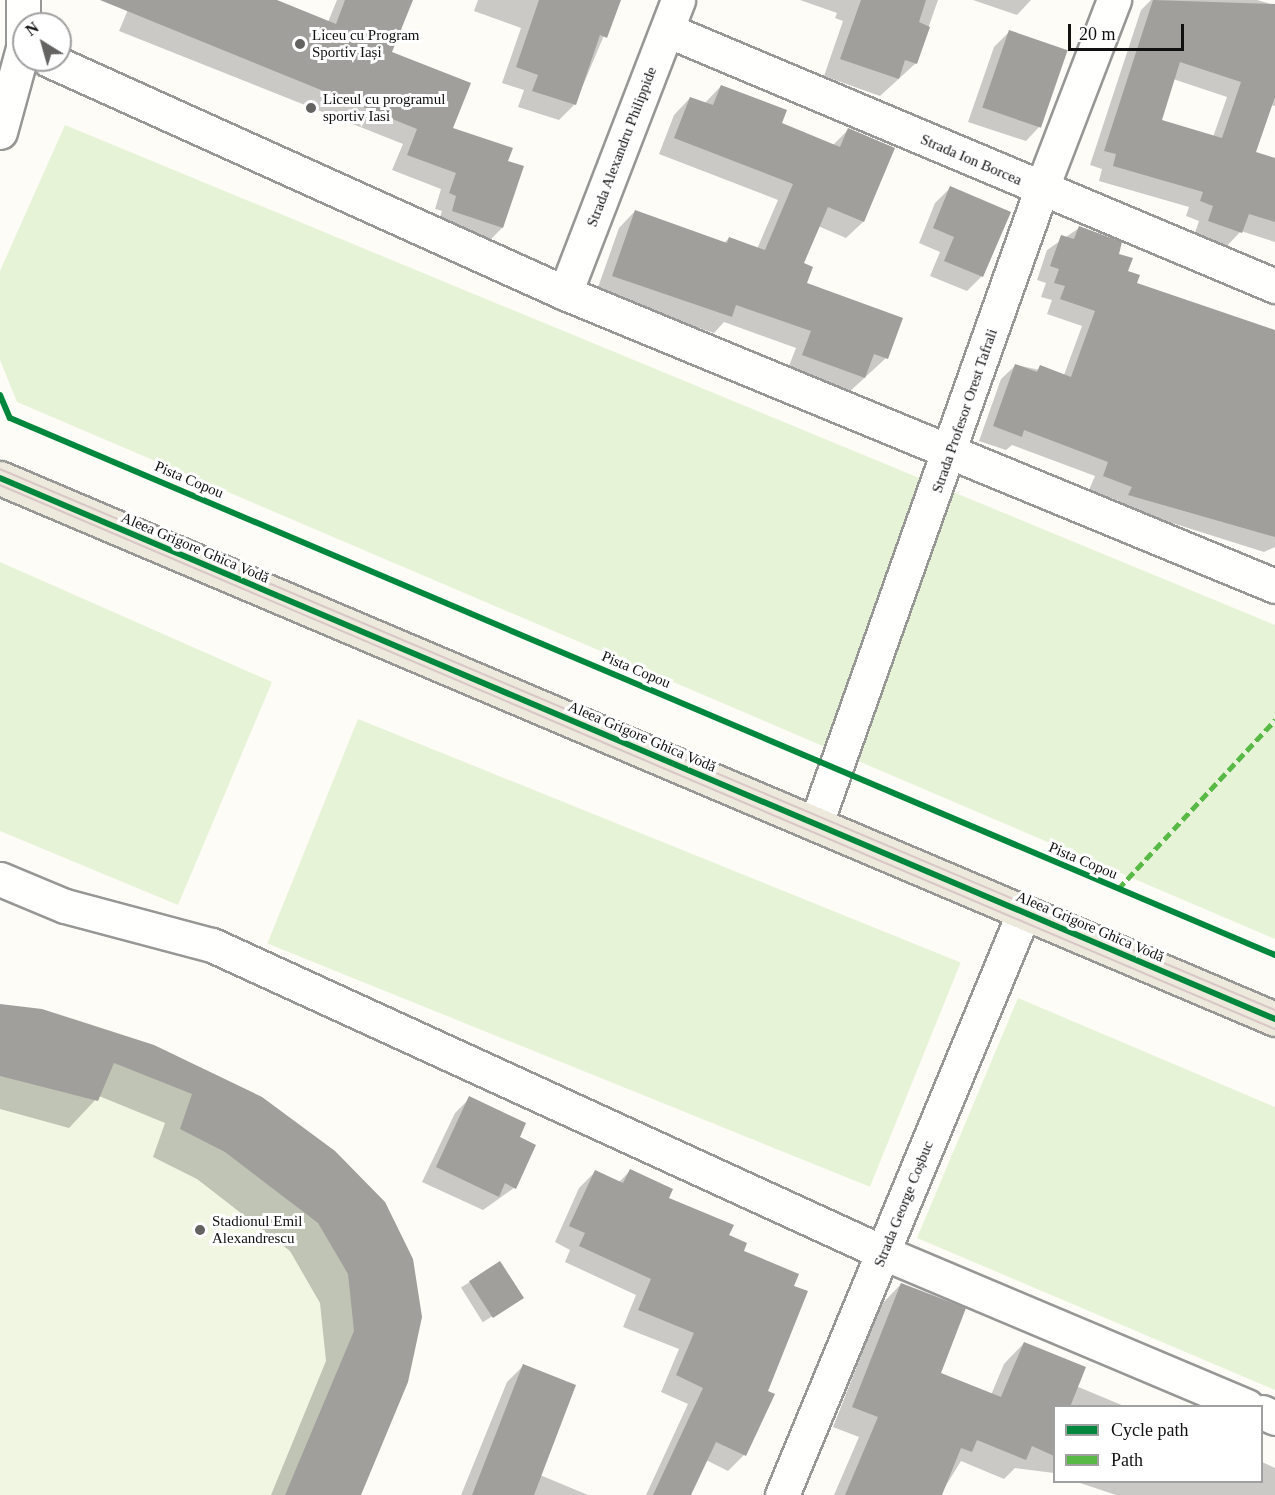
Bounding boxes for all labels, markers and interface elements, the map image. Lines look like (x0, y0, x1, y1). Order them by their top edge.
north arrow (12, 12, 72, 72)
scale bar (1071, 12, 1186, 50)
text: N (22, 19, 42, 39)
text: 20 m (1079, 24, 1116, 44)
place label: Liceu cu Program Sportiv Iași (312, 26, 419, 61)
marker: Liceu cu Program Sportiv Iași (293, 37, 307, 51)
street label: Strada Alexandru Philippide (583, 64, 661, 230)
place label: Liceul cu programul sportiv Iasi (323, 90, 445, 125)
marker: Liceul cu programul sportiv Iasi (304, 101, 318, 115)
street label: Strada Ion Borcea (918, 131, 1024, 189)
street label: Strada Profesor Orest Tafrali (928, 326, 1002, 496)
street label: Pista Copou (152, 457, 226, 503)
street label: Aleea Grigore Ghica Vodă (118, 509, 272, 587)
street label: Pista Copou (599, 647, 673, 693)
street label: Aleea Grigore Ghica Vodă (565, 698, 719, 776)
street label: Pista Copou (1046, 838, 1120, 884)
street label: Aleea Grigore Ghica Vodă (1013, 888, 1167, 966)
street label: Strada George Coșbuc (870, 1138, 938, 1270)
place label: Stadionul Emil Alexandrescu (212, 1212, 302, 1247)
marker: Stadionul Emil Alexandrescu (193, 1223, 207, 1237)
legend (1053, 1405, 1263, 1483)
text: Cycle path (1111, 1420, 1188, 1440)
text: Path (1111, 1450, 1143, 1470)

